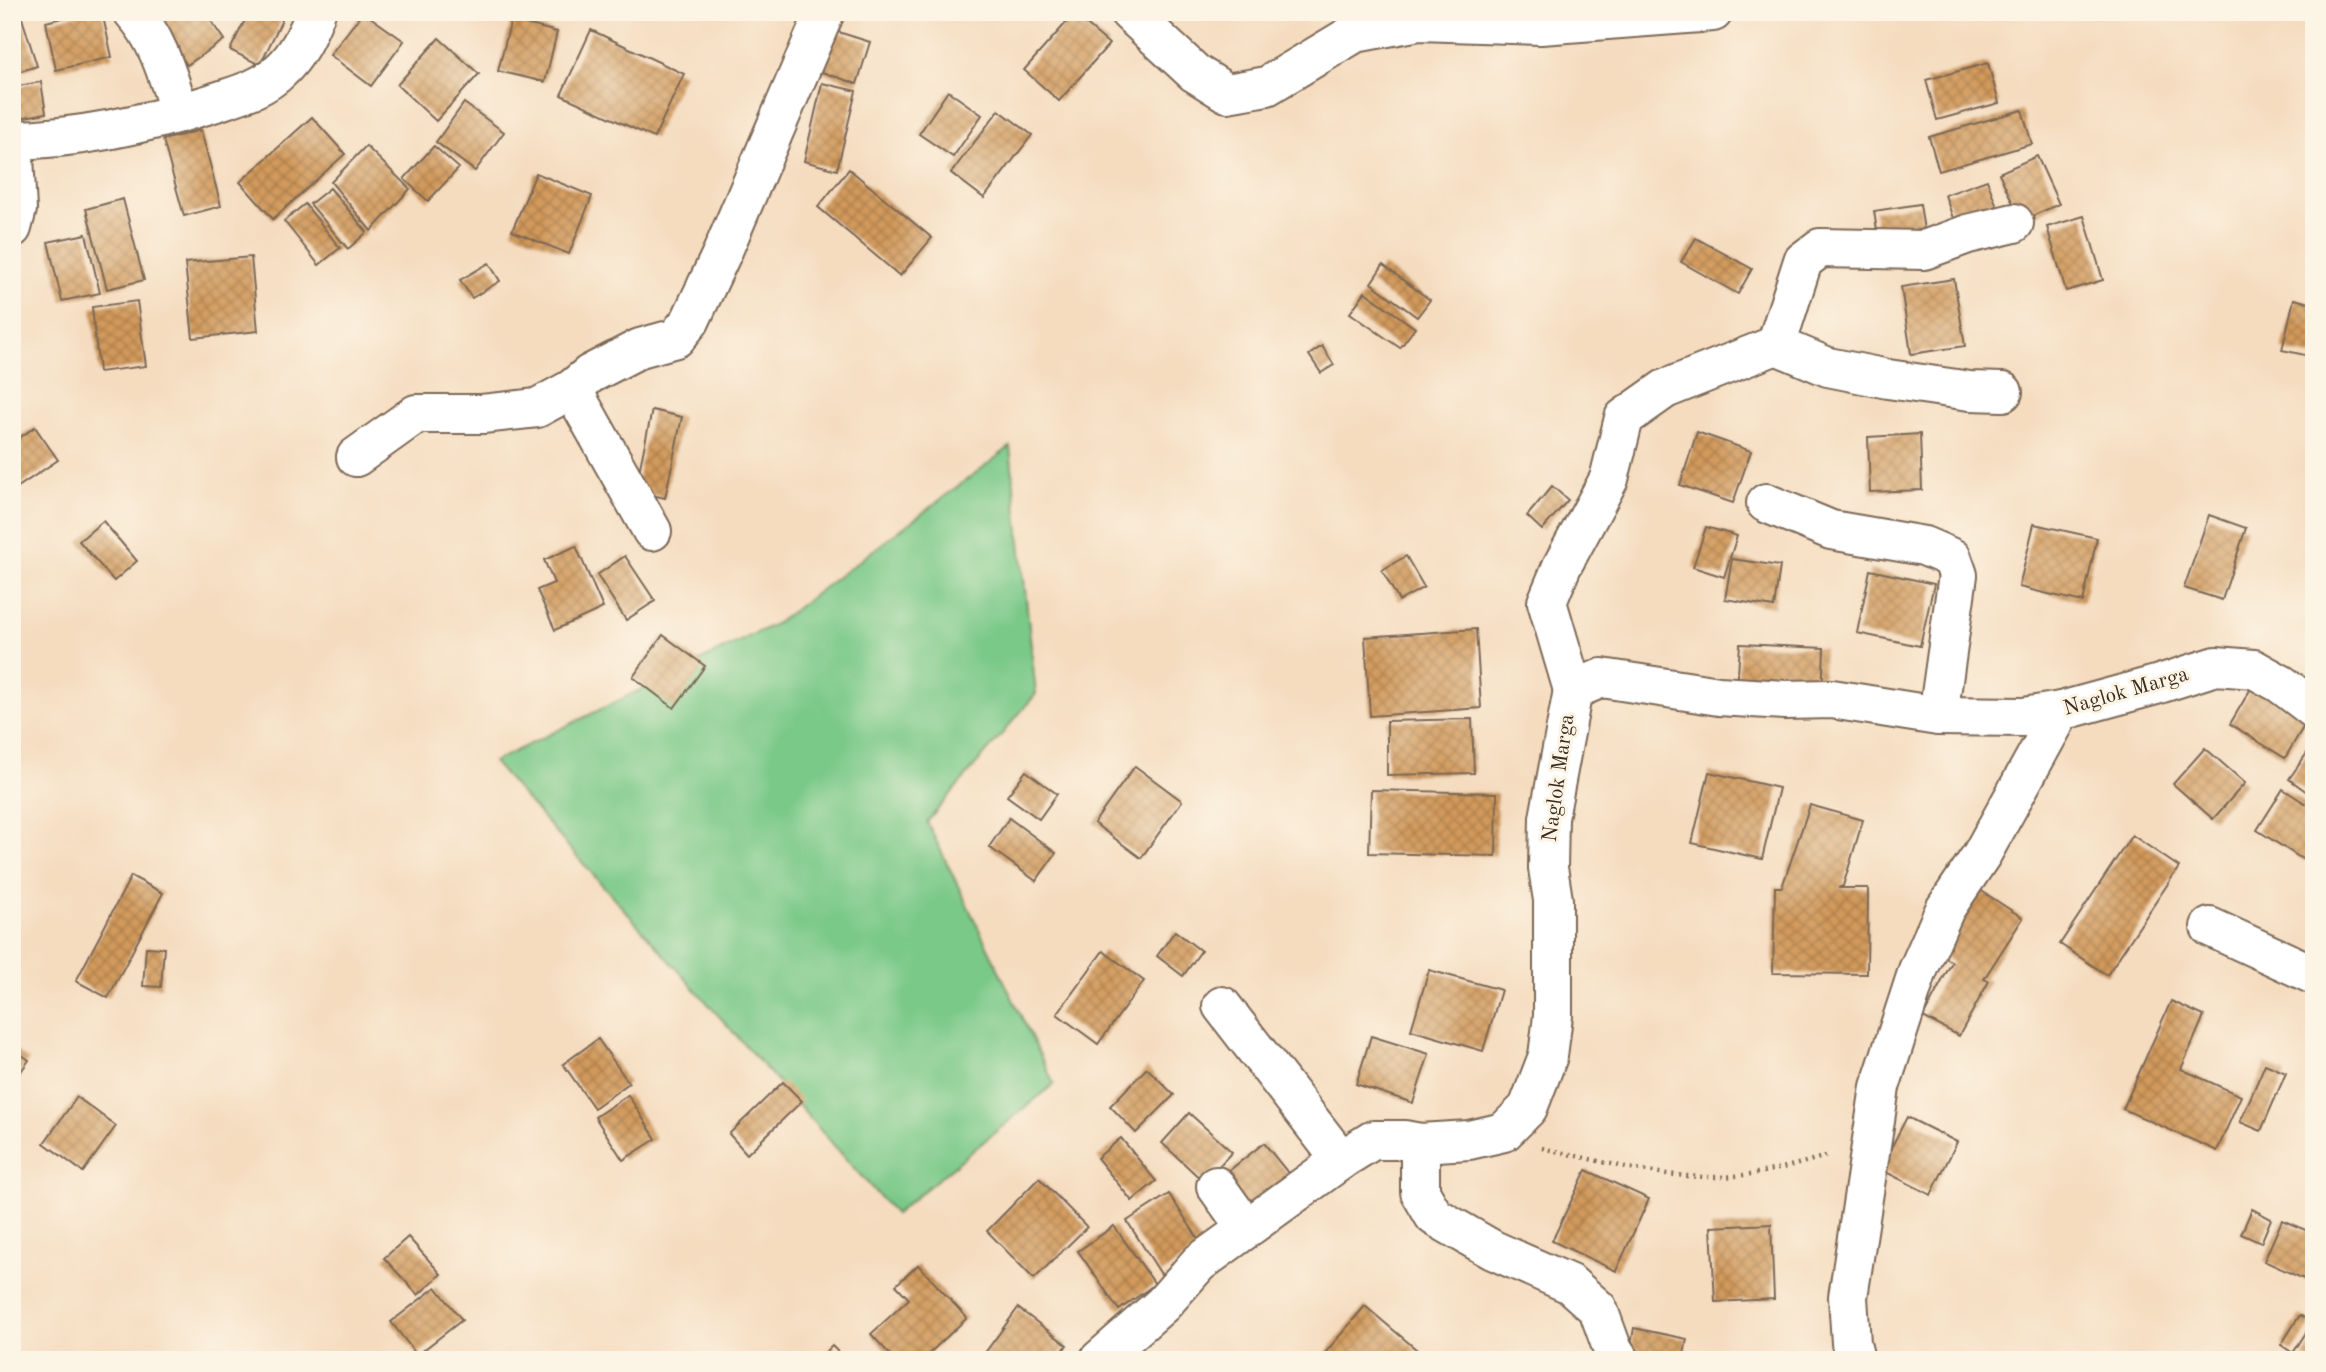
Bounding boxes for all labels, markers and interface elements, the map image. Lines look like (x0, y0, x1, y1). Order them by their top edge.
street label: Naglok Marga (2061, 664, 2191, 720)
street label: Naglok Marga (1540, 713, 1578, 843)

